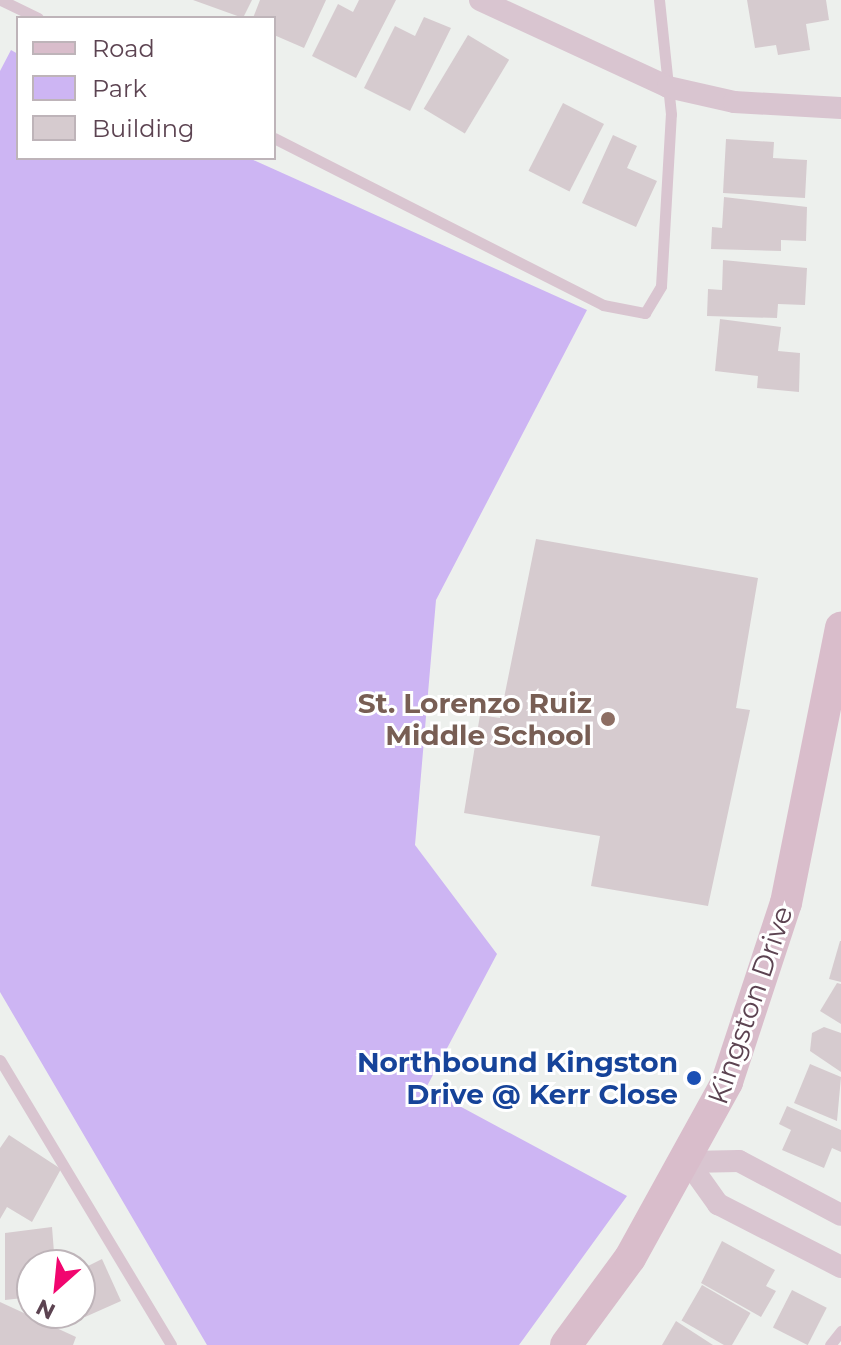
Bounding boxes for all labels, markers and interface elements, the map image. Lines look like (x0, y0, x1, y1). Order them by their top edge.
legend (16, 16, 276, 160)
text: Road (92, 34, 155, 63)
text: Park (92, 74, 147, 103)
text: Building (92, 114, 195, 143)
place label: St. Lorenzo Ruiz Middle School (358, 686, 592, 752)
marker: St. Lorenzo Ruiz Middle School (599, 710, 617, 728)
street label: Kingston Drive (700, 902, 800, 1108)
place label: Northbound Kingston Drive @ Kerr Close (357, 1045, 678, 1111)
marker: Northbound Kingston Drive @ Kerr Close (685, 1069, 703, 1087)
north arrow (16, 1249, 96, 1329)
text: N (32, 1293, 60, 1325)

